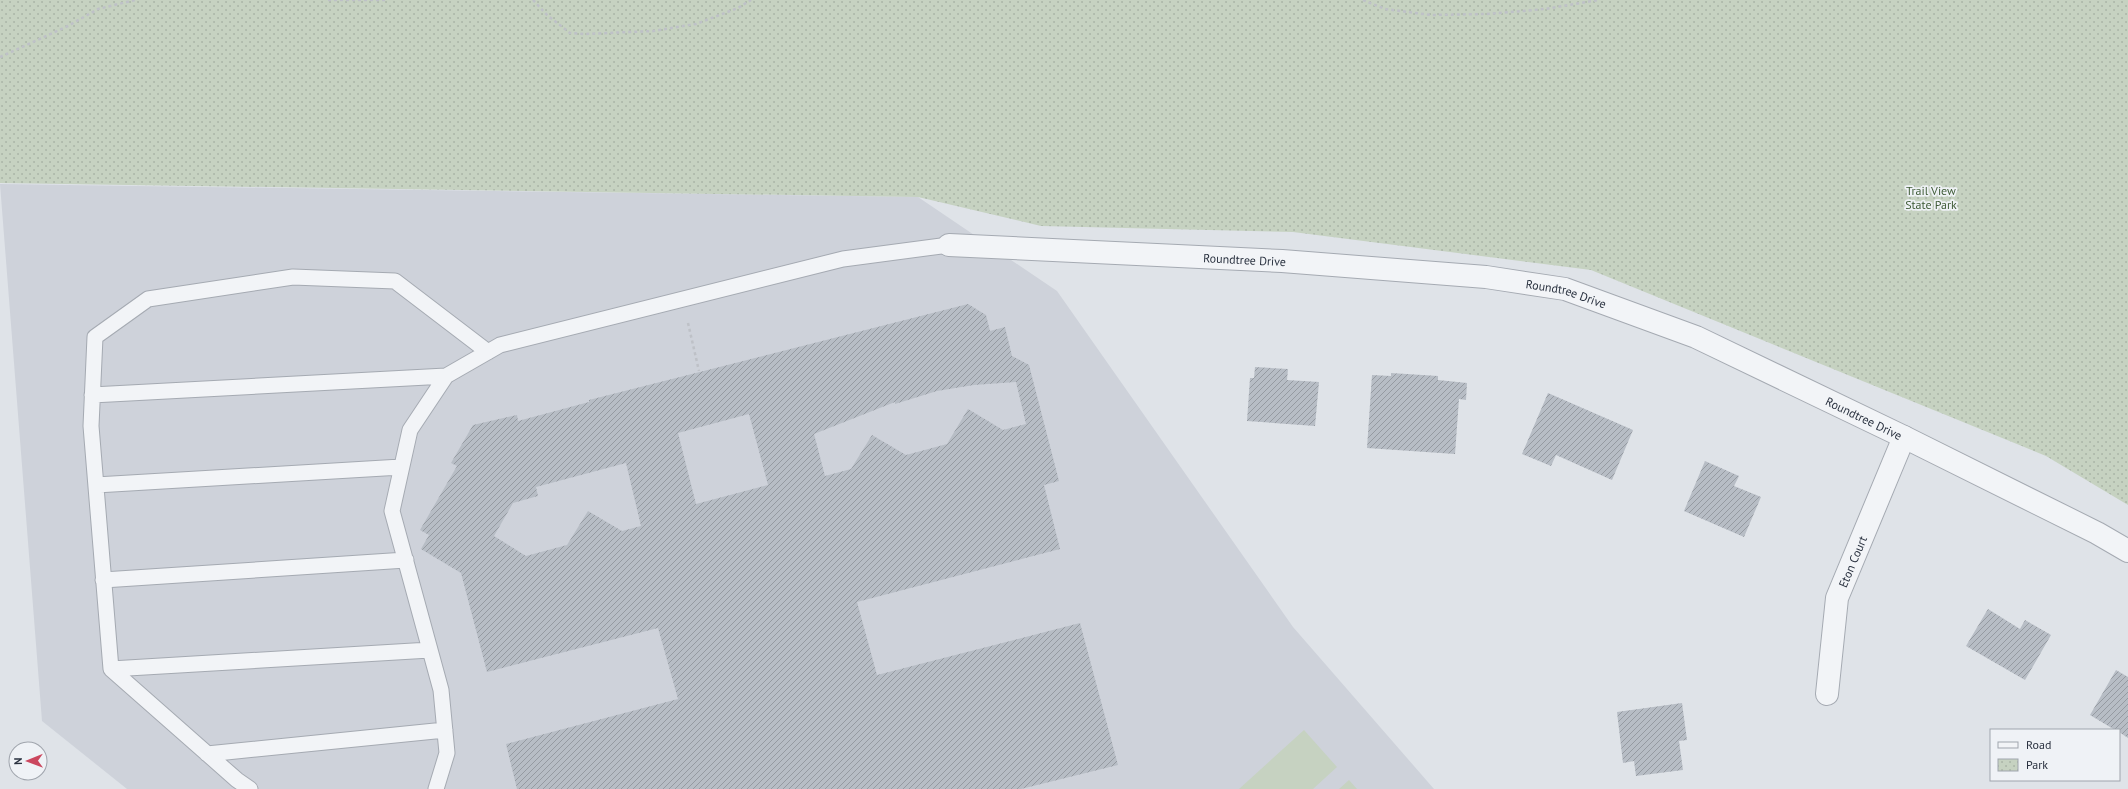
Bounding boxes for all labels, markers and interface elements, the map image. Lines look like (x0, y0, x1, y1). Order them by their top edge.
park label: Trail View State Park (1905, 183, 1957, 212)
street label: Roundtree Drive (1203, 250, 1287, 269)
street label: Roundtree Drive (1525, 276, 1608, 311)
street label: Roundtree Drive (1824, 393, 1905, 443)
street label: Eton Court (1835, 534, 1870, 590)
legend (1990, 729, 2120, 781)
text: Road (2026, 737, 2051, 752)
north arrow (8, 741, 48, 781)
text: N (11, 757, 25, 765)
text: Park (2026, 757, 2048, 772)

